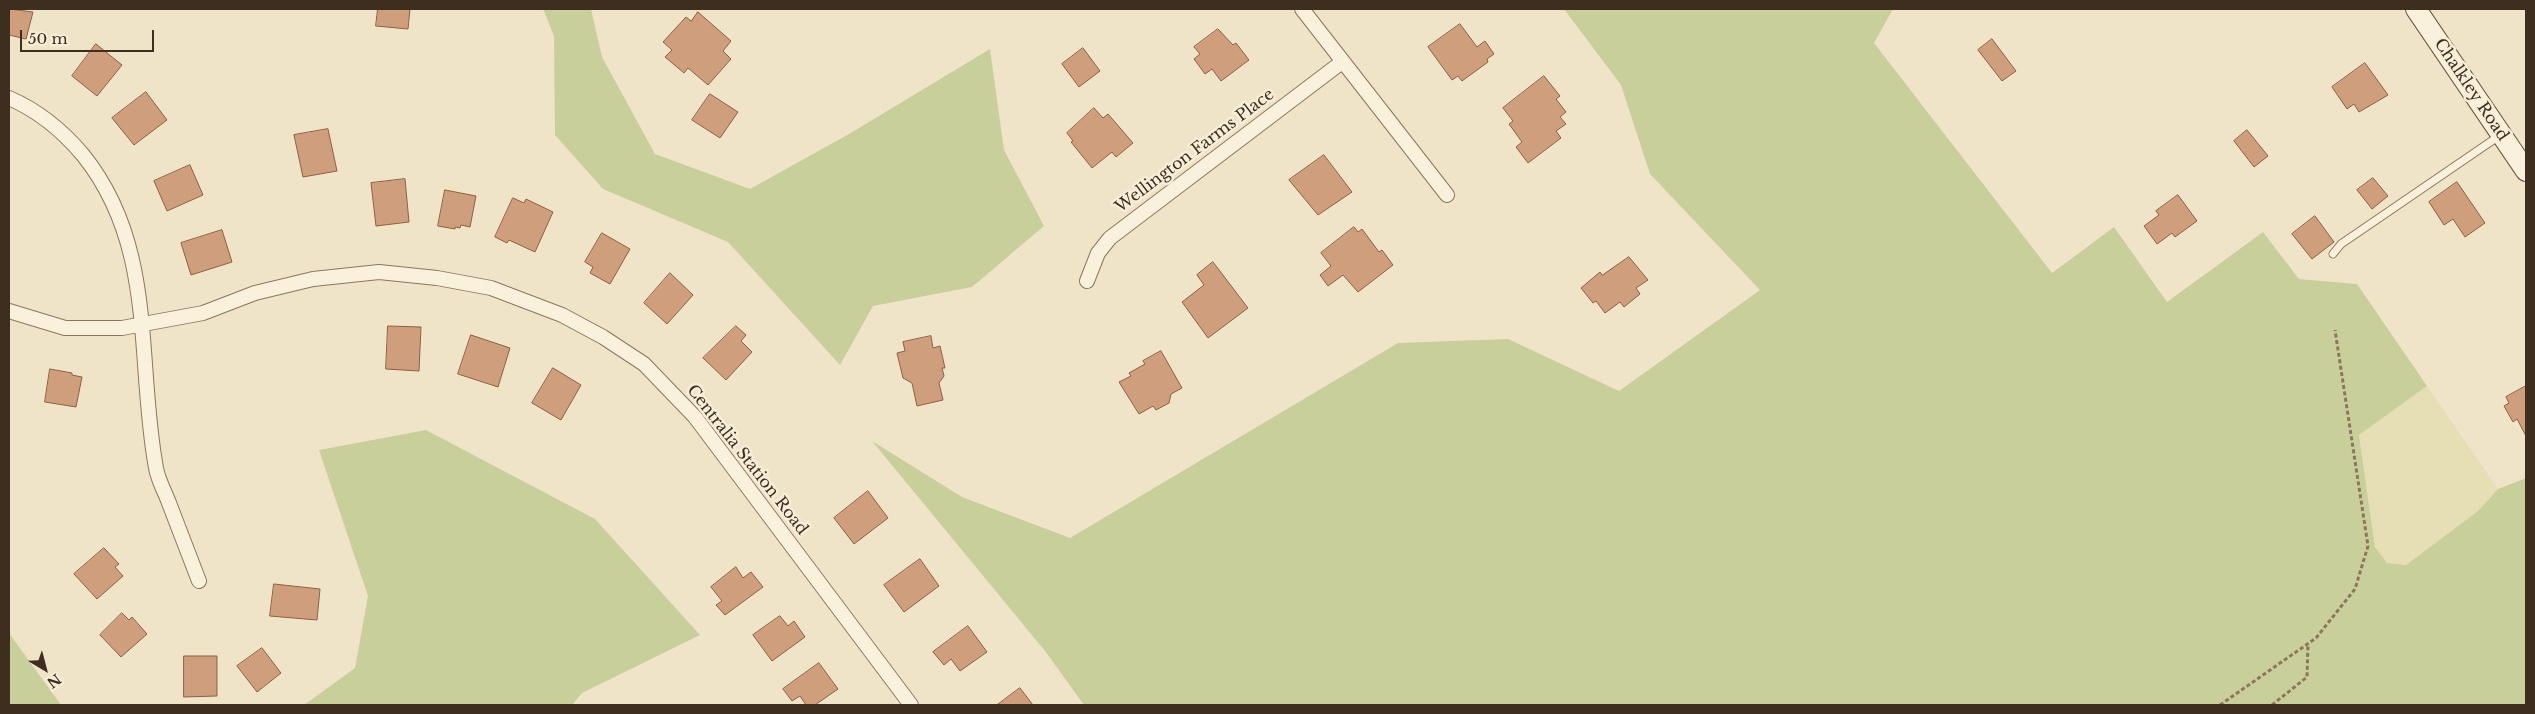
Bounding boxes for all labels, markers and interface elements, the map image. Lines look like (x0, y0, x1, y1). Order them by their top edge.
scale bar (22, 20, 156, 52)
text: 50 m (28, 29, 68, 48)
street label: Chalkley Road (2430, 35, 2512, 145)
street label: Wellington Farms Place (1112, 85, 1278, 217)
street label: Centralia Station Road (682, 381, 812, 539)
north arrow (20, 644, 70, 694)
text: N (43, 670, 65, 692)

